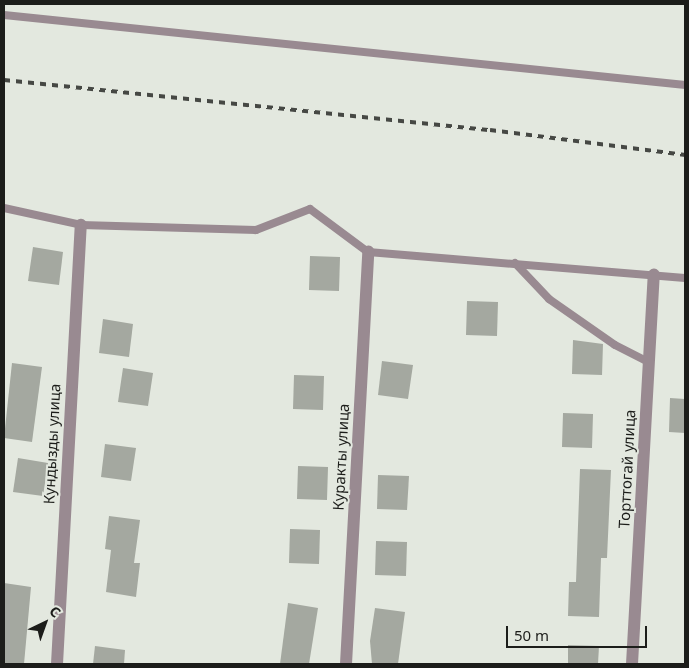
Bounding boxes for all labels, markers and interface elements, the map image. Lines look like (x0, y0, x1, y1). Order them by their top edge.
street label: Кундызды улица (40, 383, 64, 505)
street label: Куракты улица (329, 403, 353, 511)
street label: Торттогай улица (615, 409, 639, 529)
north arrow (20, 598, 70, 648)
text: С (46, 601, 65, 622)
scale bar (509, 616, 650, 648)
text: 50 m (514, 625, 549, 645)

